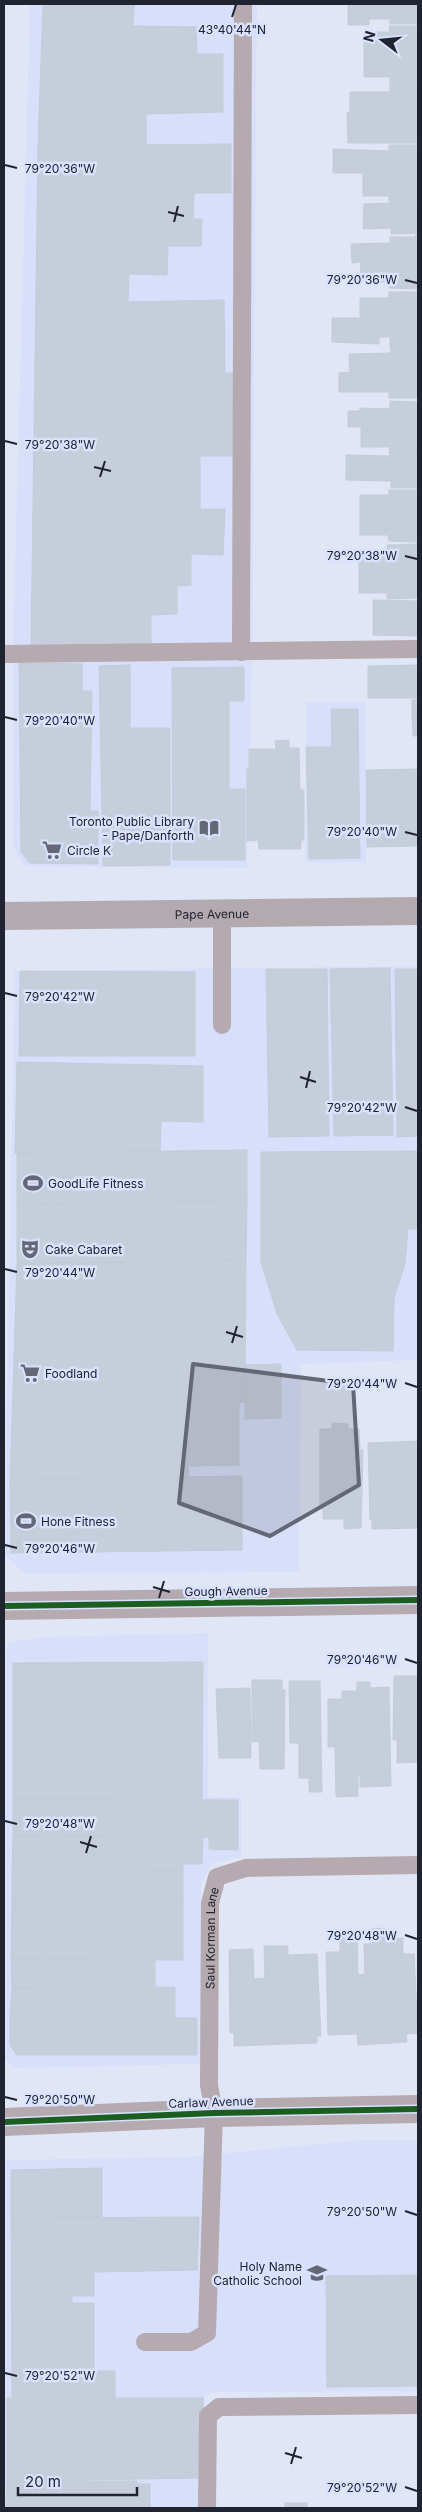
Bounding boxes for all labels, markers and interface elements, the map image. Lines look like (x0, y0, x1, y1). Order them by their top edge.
north arrow (357, 15, 407, 65)
text: 43°40'44"N (198, 22, 266, 37)
text: N (359, 29, 379, 44)
text: 79°20'36"W (25, 161, 95, 176)
text: 79°20'36"W (327, 272, 397, 287)
text: 79°20'38"W (25, 437, 95, 452)
text: 79°20'38"W (327, 548, 397, 563)
text: 79°20'40"W (25, 713, 95, 728)
place label: Toronto Public Library - Pape/Danforth (69, 814, 194, 843)
library icon: Toronto Public Library - Pape/Danforth (198, 817, 220, 839)
text: 79°20'40"W (327, 824, 397, 839)
supermarket icon: Circle K (41, 839, 63, 861)
place label: Circle K (67, 843, 111, 858)
street label: Pape Avenue (175, 906, 249, 921)
text: 79°20'42"W (25, 989, 95, 1004)
text: 79°20'42"W (327, 1100, 397, 1115)
sports icon: GoodLife Fitness (22, 1172, 44, 1194)
place label: GoodLife Fitness (48, 1176, 144, 1191)
theatre icon: Cake Cabaret (19, 1238, 41, 1260)
place label: Cake Cabaret (45, 1242, 122, 1257)
text: 79°20'44"W (25, 1265, 95, 1280)
supermarket icon: Foodland (19, 1362, 41, 1384)
place label: Foodland (45, 1366, 97, 1381)
text: 79°20'44"W (327, 1376, 397, 1391)
sports icon: Hone Fitness (15, 1510, 37, 1532)
place label: Hone Fitness (41, 1514, 115, 1529)
text: 79°20'46"W (25, 1541, 95, 1556)
street label: Gough Avenue (184, 1583, 268, 1599)
text: 79°20'46"W (327, 1652, 397, 1667)
text: 79°20'48"W (25, 1816, 95, 1831)
street label: Saul Korman Lane (202, 1885, 222, 1989)
text: 79°20'48"W (327, 1928, 397, 1943)
text: 79°20'50"W (25, 2092, 95, 2107)
street label: Carlaw Avenue (168, 2093, 254, 2111)
text: 79°20'50"W (327, 2204, 397, 2219)
place label: Holy Name Catholic School (213, 2259, 302, 2288)
school or university icon: Holy Name Catholic School (306, 2262, 328, 2284)
text: 79°20'52"W (25, 2368, 95, 2383)
scale bar (18, 2464, 136, 2496)
text: 20 m (25, 2472, 61, 2491)
text: 79°20'52"W (327, 2480, 397, 2495)

